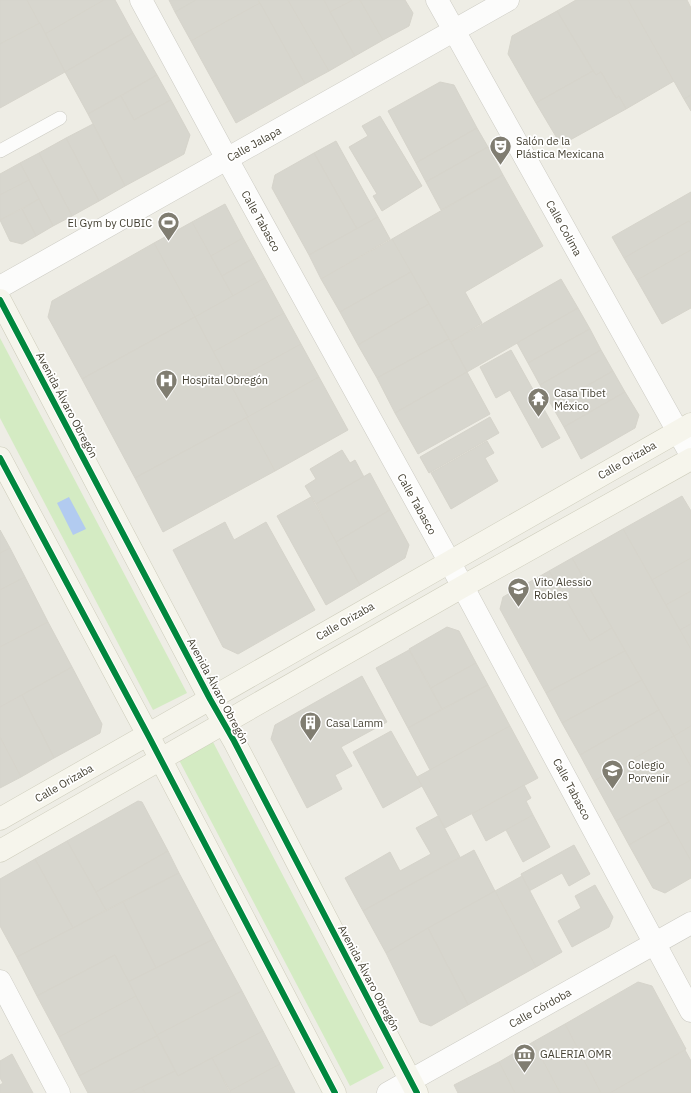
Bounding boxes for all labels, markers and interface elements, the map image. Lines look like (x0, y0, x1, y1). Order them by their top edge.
street label: Calle Jalapa (224, 123, 284, 165)
theatre icon: Salón de la Plástica Mexicana (488, 134, 514, 167)
place label: Salón de la Plástica Mexicana (516, 134, 604, 161)
street label: Calle Tabasco (238, 188, 284, 254)
street label: Calle Colima (543, 198, 585, 258)
sports icon: El Gym by CUBIC (155, 210, 181, 243)
place label: El Gym by CUBIC (68, 216, 152, 230)
street label: Avenida Álvaro Obregón (33, 350, 101, 460)
hospital icon: Hospital Obregón (153, 367, 179, 400)
place label: Hospital Obregón (182, 373, 268, 387)
temple icon: Casa Tibet México (525, 386, 551, 419)
place label: Casa Tibet México (554, 386, 606, 413)
street label: Calle Orizaba (595, 438, 659, 482)
street label: Calle Tabasco (394, 471, 440, 537)
school or university icon: Vito Alessio Robles (505, 575, 531, 608)
place label: Vito Alessio Robles (534, 575, 592, 602)
street label: Calle Orizaba (313, 599, 377, 643)
street label: Avenida Álvaro Obregón (184, 636, 252, 746)
building icon: Casa Lamm (298, 710, 324, 743)
place label: Casa Lamm (326, 716, 383, 730)
street label: Calle Tabasco (550, 756, 594, 822)
school or university icon: Colegio Porvenir (600, 758, 626, 791)
place label: Colegio Porvenir (628, 758, 669, 785)
street label: Calle Orizaba (32, 761, 96, 805)
street label: Avenida Álvaro Obregón (335, 923, 403, 1033)
street label: Calle Córdoba (506, 985, 574, 1031)
museum icon: GALERIA OMR (511, 1041, 537, 1074)
place label: GALERIA OMR (540, 1047, 611, 1061)

